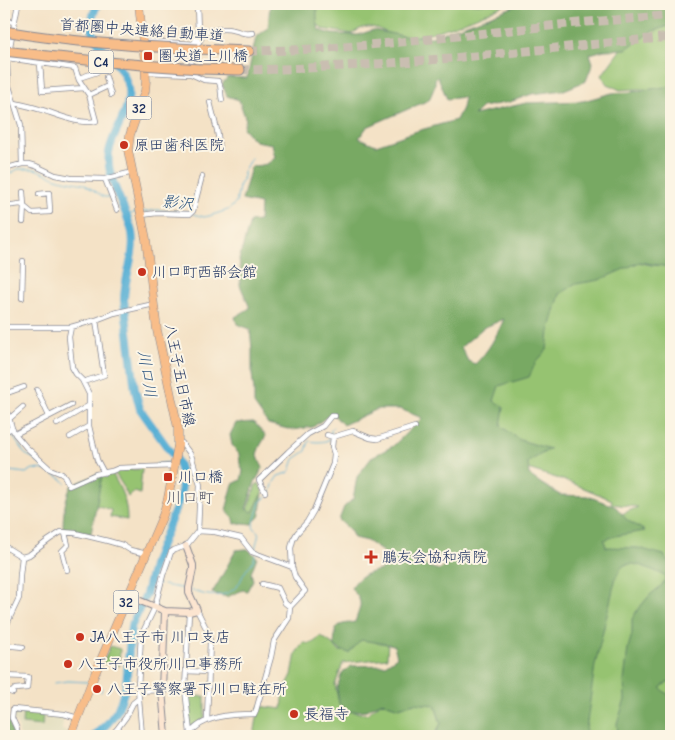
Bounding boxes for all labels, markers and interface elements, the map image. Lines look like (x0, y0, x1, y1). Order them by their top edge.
street label: 首都圏中央連絡自動車道 (59, 15, 225, 45)
place label: 圏央道上川橋 (158, 47, 248, 65)
marker: 圏央道上川橋 (142, 50, 154, 62)
road number: C4 (88, 51, 114, 74)
road number: 32 (126, 96, 152, 120)
place label: 原田歯科医院 (134, 136, 224, 154)
marker: 原田歯科医院 (118, 139, 130, 151)
water label: 影沢 (161, 192, 196, 214)
place label: 川口町西部会館 (152, 263, 257, 281)
marker: 川口町西部会館 (136, 266, 148, 278)
street label: 八王子五日市線 (161, 322, 199, 428)
water label: 川口川 (134, 349, 160, 399)
place label: 川口橋 (178, 468, 223, 486)
marker: 川口橋 (162, 471, 174, 483)
district label: 川口町 (166, 489, 214, 507)
place label: 鵬友会協和病院 (382, 548, 487, 566)
marker: 鵬友会協和病院 (364, 550, 378, 564)
road number: 32 (114, 590, 138, 614)
place label: JA八王子市 川口支店 (90, 628, 231, 646)
marker: JA八王子市 川口支店 (74, 631, 86, 643)
place label: 八王子市役所川口事務所 (78, 655, 243, 673)
marker: 八王子市役所川口事務所 (62, 658, 74, 670)
place label: 八王子警察署下川口駐在所 (107, 680, 287, 698)
marker: 八王子警察署下川口駐在所 (91, 683, 103, 695)
place label: 長福寺 (304, 705, 349, 723)
marker: 長福寺 (288, 708, 300, 720)

